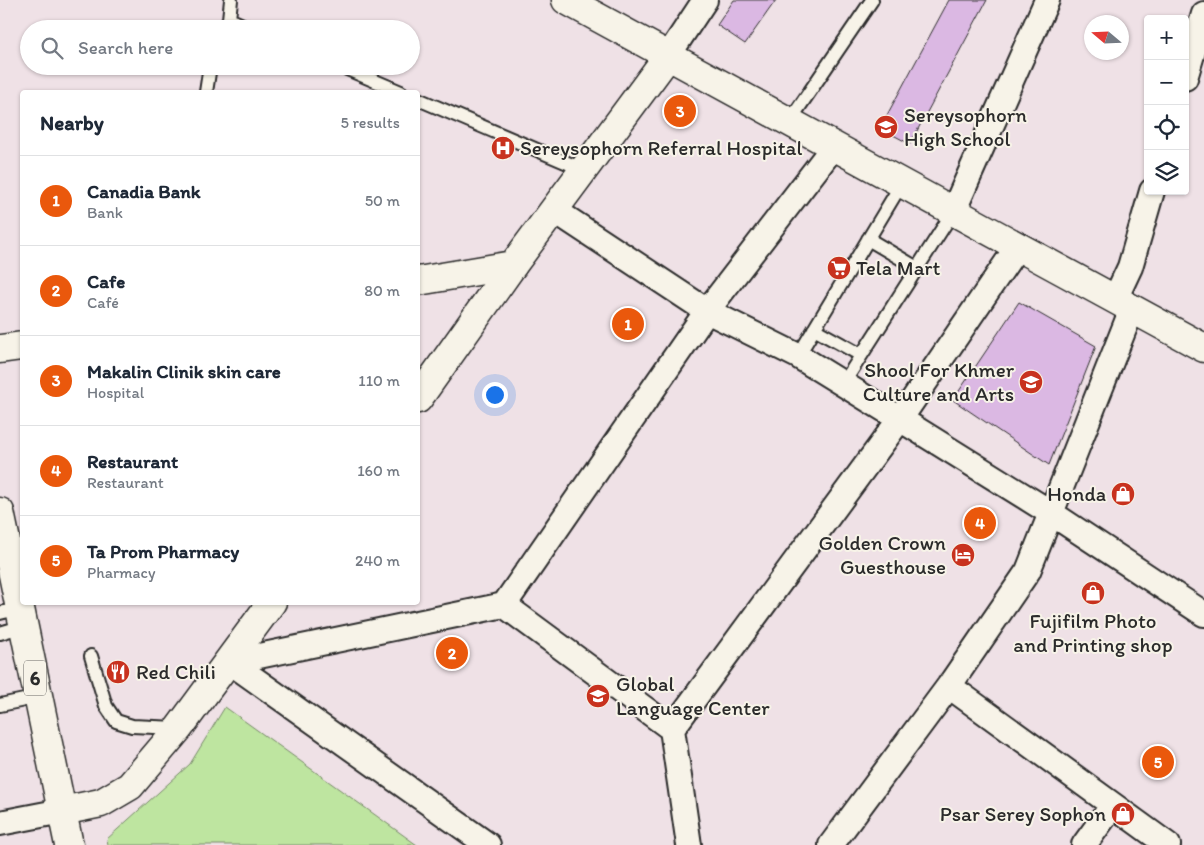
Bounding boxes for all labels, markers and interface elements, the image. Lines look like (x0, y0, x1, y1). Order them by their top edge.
north arrow (1084, 15, 1129, 60)
map controls (1144, 15, 1189, 195)
button: + (1144, 15, 1189, 60)
search box (20, 20, 420, 75)
icon: search (38, 34, 66, 62)
text: Search here (78, 36, 173, 59)
button: − (1144, 60, 1189, 105)
pin: 3 (664, 92, 696, 130)
place label: Sereysophorn High School (904, 102, 1027, 151)
button: locate (1144, 105, 1189, 150)
text: Nearby (40, 110, 104, 135)
text: 5 results (340, 113, 400, 132)
school or university icon: Sereysophorn High School (873, 114, 899, 140)
hospital icon: Sereysophorn Referral Hospital (490, 135, 516, 161)
place label: Sereysophorn Referral Hospital (520, 135, 802, 160)
button: layers (1144, 150, 1189, 195)
text: Canadia Bank (87, 180, 201, 203)
text: 1 (52, 191, 60, 210)
text: 50 m (365, 191, 400, 210)
text: Bank (87, 203, 123, 222)
supermarket icon: Tela Mart (826, 255, 852, 281)
place label: Tela Mart (856, 255, 940, 280)
text: Cafe (87, 270, 125, 293)
text: 2 (52, 281, 60, 300)
text: 80 m (364, 281, 400, 300)
text: Café (87, 293, 119, 312)
pin: 1 (612, 305, 644, 343)
place label: Shool For Khmer Culture and Arts (863, 357, 1015, 406)
text: Makalin Clinik skin care (87, 360, 281, 383)
school or university icon: Shool For Khmer Culture and Arts (1018, 369, 1044, 395)
text: 3 (52, 371, 60, 390)
text: 110 m (358, 371, 400, 390)
your location (482, 382, 508, 408)
text: Hospital (87, 383, 144, 402)
text: Restaurant (87, 450, 178, 473)
text: 4 (51, 461, 61, 480)
text: 160 m (357, 461, 400, 480)
text: Restaurant (87, 473, 164, 492)
place label: Honda (1047, 481, 1106, 506)
shop icon: Honda (1110, 481, 1136, 507)
pin: 4 (964, 504, 996, 542)
place label: Golden Crown Guesthouse (818, 530, 946, 579)
text: Ta Prom Pharmacy (87, 540, 239, 563)
hotel icon: Golden Crown Guesthouse (950, 542, 976, 568)
text: 5 (52, 551, 60, 570)
text: 240 m (355, 551, 400, 570)
text: Pharmacy (87, 563, 155, 582)
shop icon: Fujifilm Photo and Printing shop (1080, 580, 1106, 606)
place label: Fujifilm Photo and Printing shop (1013, 608, 1173, 657)
pin: 2 (436, 634, 468, 672)
restaurant icon: Red Chili (105, 659, 131, 685)
place label: Red Chili (136, 659, 216, 684)
road number: 6 (24, 660, 46, 696)
place label: Global Language Center (616, 671, 770, 720)
school or university icon: Global Language Center (585, 683, 611, 709)
pin: 5 (1142, 743, 1174, 781)
place label: Psar Serey Sophon (940, 801, 1106, 826)
shop icon: Psar Serey Sophon (1110, 801, 1136, 827)

